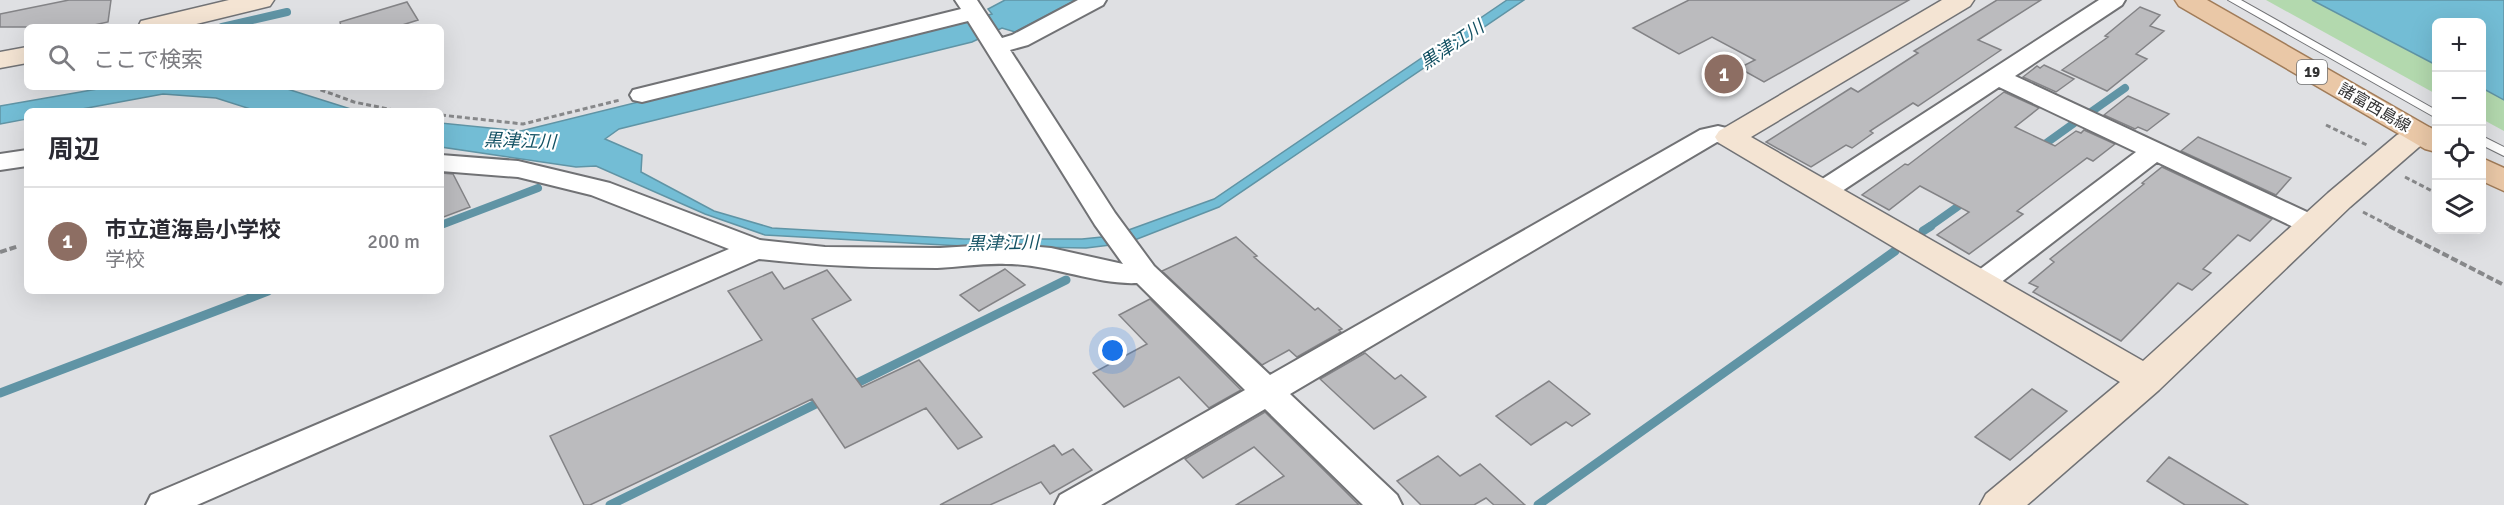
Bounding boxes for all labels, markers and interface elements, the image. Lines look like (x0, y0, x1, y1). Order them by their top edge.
water label: 黒津江川 (1416, 15, 1490, 74)
map controls (2432, 18, 2486, 234)
button: + (2432, 18, 2486, 72)
search box (24, 24, 444, 90)
icon: search (45, 41, 78, 74)
text: ここで検索 (93, 46, 203, 73)
pin: 1 (1704, 52, 1744, 97)
road number: 19 (2297, 60, 2327, 84)
button: − (2432, 72, 2486, 126)
street label: 諸富西島線 (2335, 79, 2414, 137)
button: locate (2432, 126, 2486, 180)
water label: 黒津江川 (484, 129, 558, 153)
text: 周辺 (48, 134, 100, 166)
button: layers (2432, 180, 2486, 234)
text: 市立道海島小学校 (105, 216, 281, 243)
text: 1 (62, 229, 73, 254)
text: 200 m (367, 229, 420, 254)
water label: 黒津江川 (967, 231, 1041, 255)
text: 学校 (105, 247, 145, 272)
your location (1098, 336, 1127, 365)

